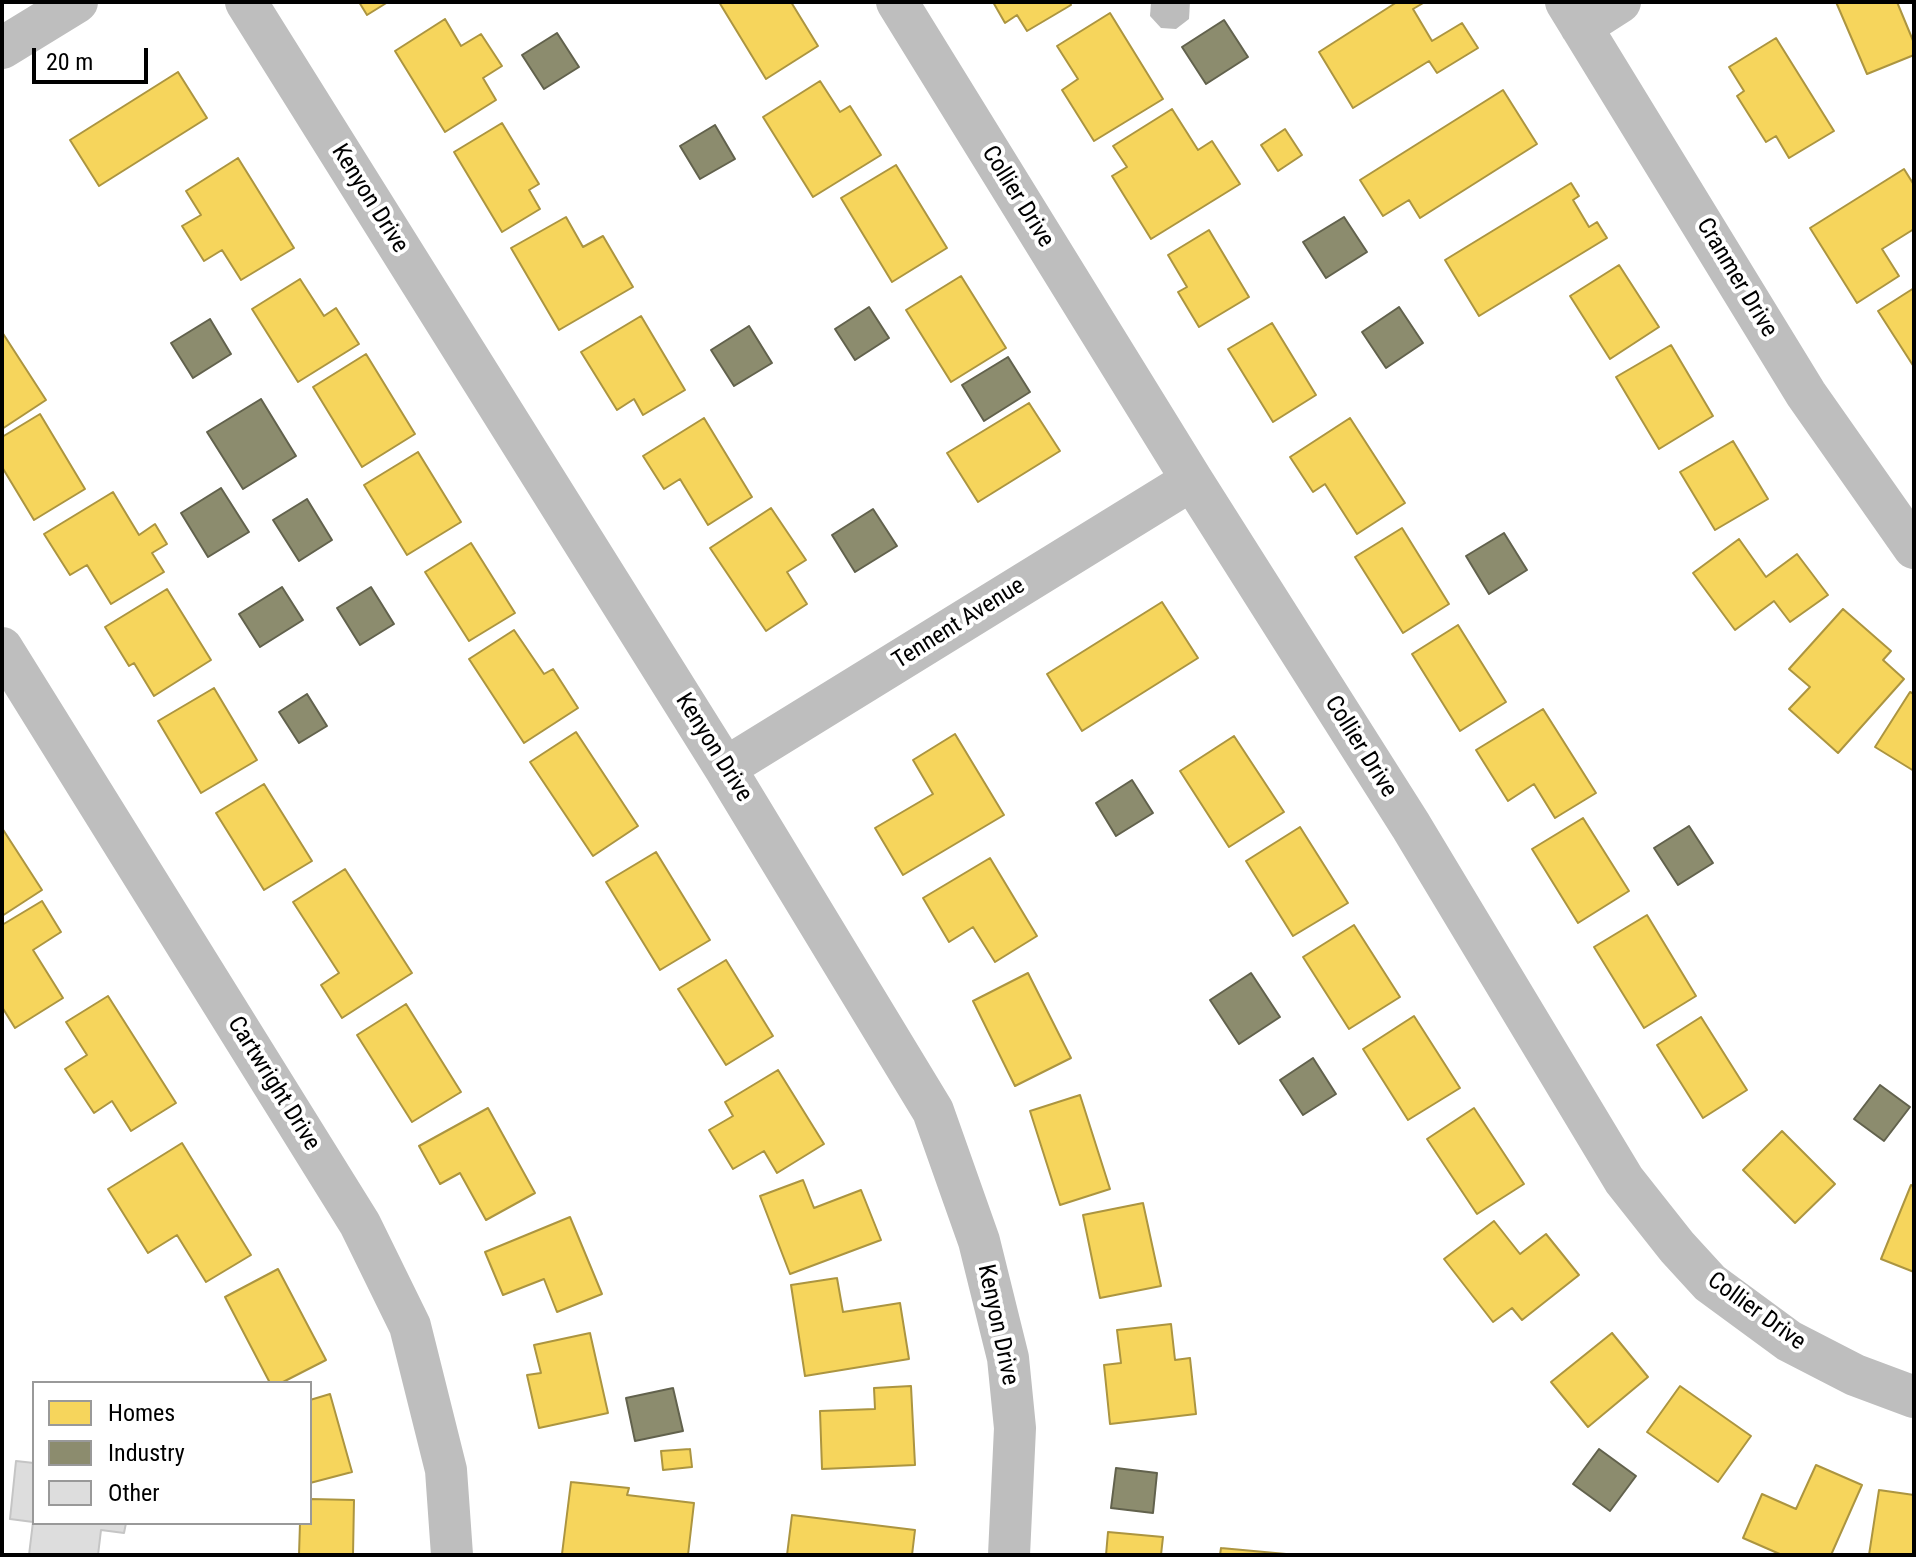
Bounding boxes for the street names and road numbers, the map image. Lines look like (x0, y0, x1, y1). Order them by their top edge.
street label: Kenyon Drive (324, 139, 414, 259)
street label: Collier Drive (975, 141, 1059, 253)
street label: Cranmer Drive (1689, 213, 1783, 343)
street label: Tennent Avenue (888, 572, 1030, 676)
street label: Kenyon Drive (668, 688, 758, 808)
street label: Collier Drive (1318, 691, 1402, 803)
street label: Cartwright Drive (220, 1012, 326, 1156)
street label: Kenyon Drive (970, 1262, 1024, 1388)
street label: Collier Drive (1701, 1267, 1811, 1357)

